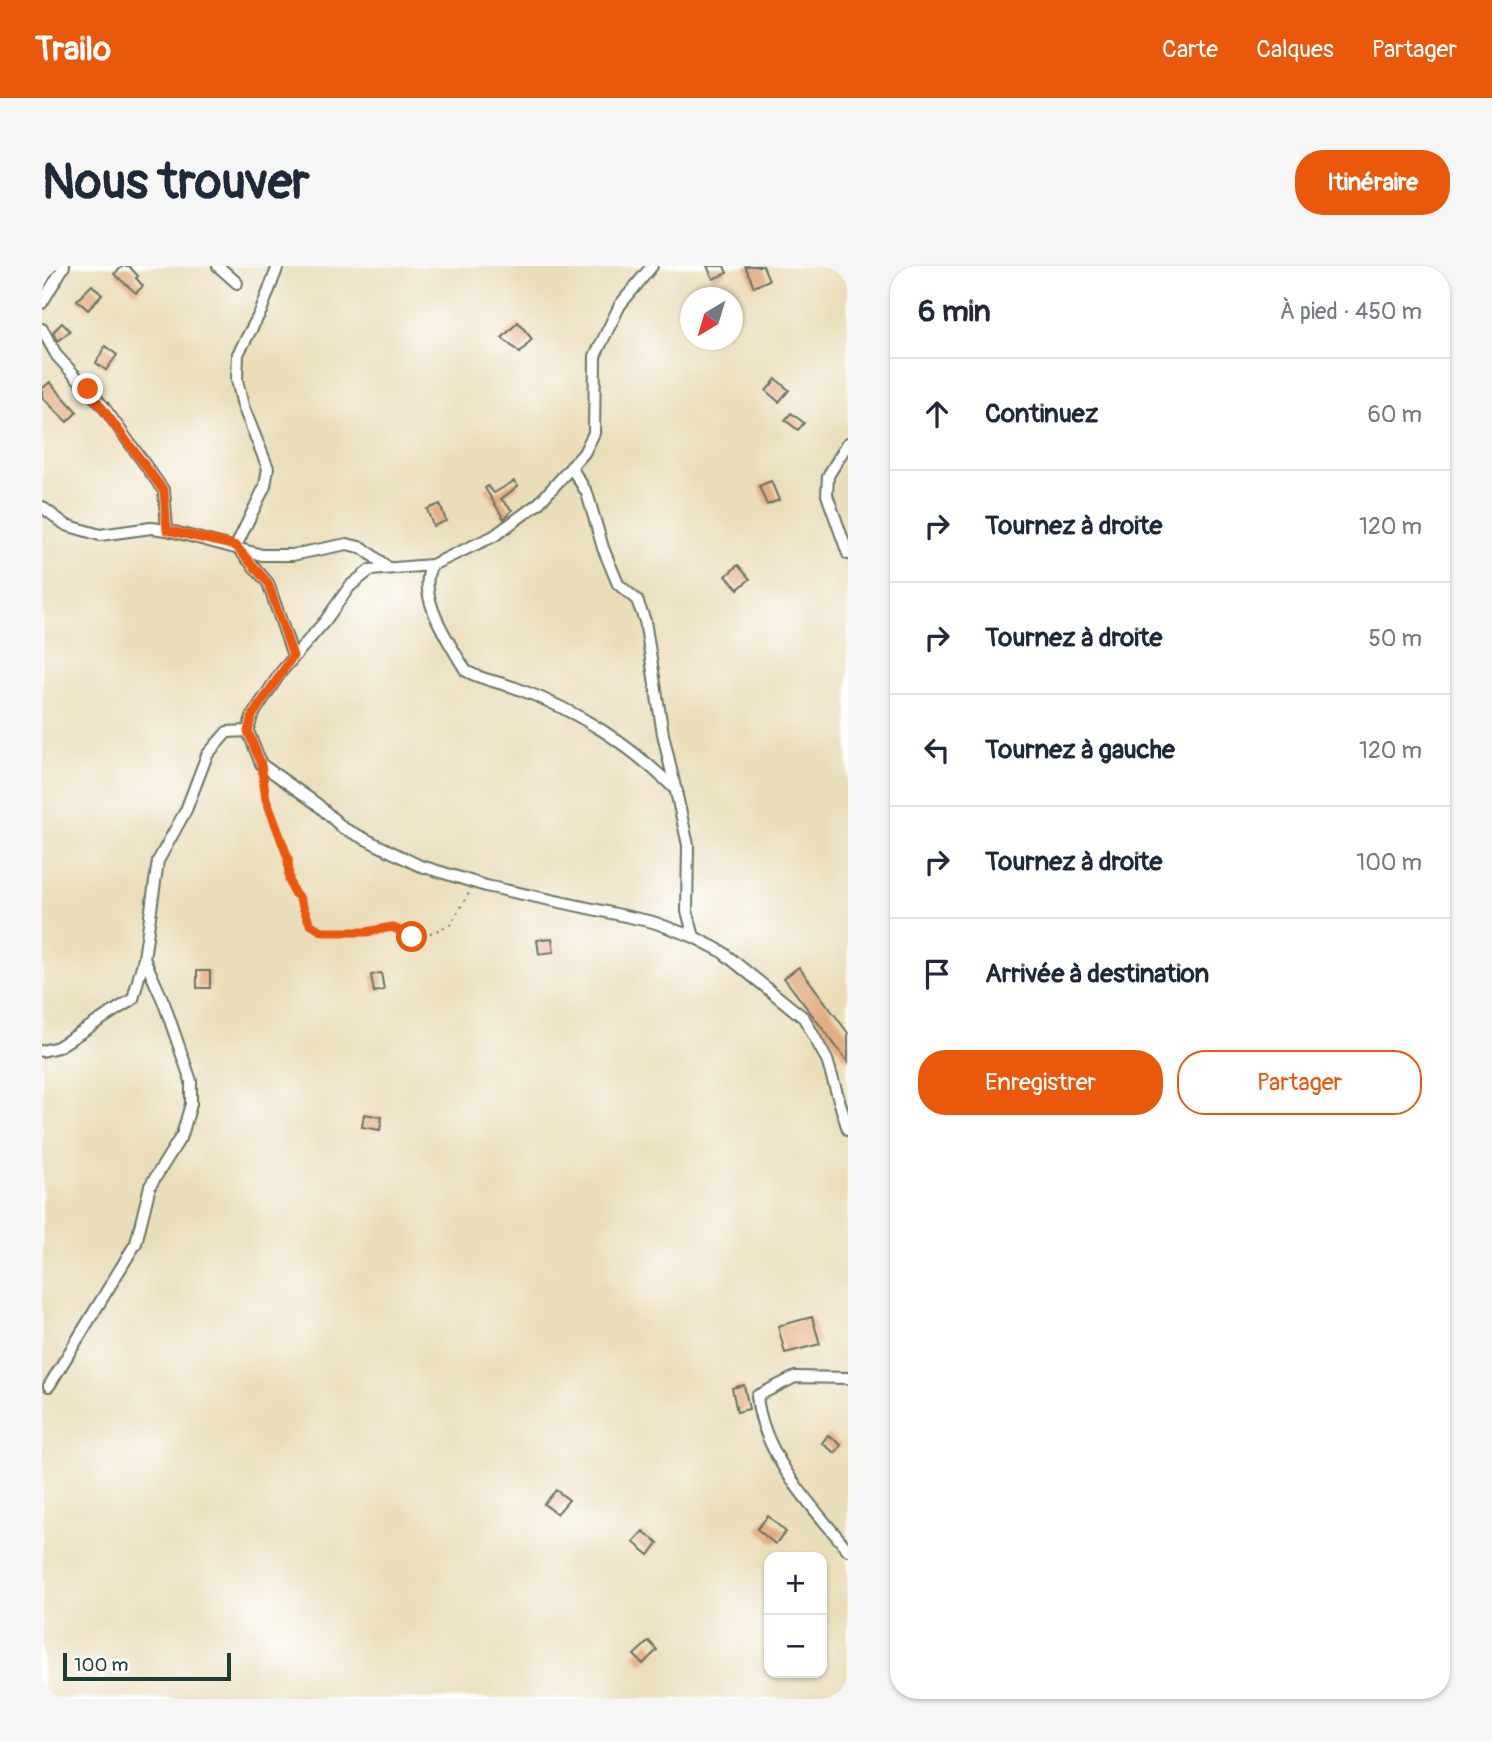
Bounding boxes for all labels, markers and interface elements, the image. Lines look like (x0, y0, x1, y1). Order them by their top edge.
text: Trailo (35, 29, 111, 70)
text: Carte (1162, 35, 1218, 64)
text: Calques (1256, 35, 1334, 64)
text: Partager (1372, 35, 1457, 64)
button: Itinéraire (1295, 150, 1450, 215)
text: Nous trouver (42, 152, 310, 213)
north arrow (680, 287, 743, 350)
text: 6 min (918, 293, 991, 330)
text: À pied · 450 m (1280, 297, 1422, 326)
route end (72, 373, 103, 404)
icon: ahead (918, 395, 956, 433)
text: Continuez (985, 398, 1098, 430)
text: 60 m (1367, 400, 1422, 429)
icon: right (918, 507, 956, 545)
text: Tournez à droite (985, 510, 1162, 542)
text: 120 m (1359, 512, 1422, 541)
icon: right (918, 619, 956, 657)
text: Tournez à droite (985, 622, 1162, 654)
text: 50 m (1368, 624, 1422, 653)
icon: left (918, 731, 956, 769)
text: Tournez à gauche (985, 734, 1175, 766)
text: 120 m (1359, 736, 1422, 765)
icon: right (918, 843, 956, 881)
text: Tournez à droite (985, 846, 1162, 878)
text: 100 m (1356, 848, 1422, 877)
route start (396, 921, 427, 952)
icon: arrive (918, 955, 956, 993)
text: Arrivée à destination (985, 958, 1209, 990)
button: Enregistrer (918, 1050, 1163, 1115)
button: Partager (1177, 1050, 1422, 1115)
map controls (764, 1552, 827, 1678)
button: + (764, 1552, 827, 1615)
button: − (764, 1615, 827, 1678)
scale bar (63, 1650, 231, 1682)
text: 100 m (74, 1653, 128, 1677)

